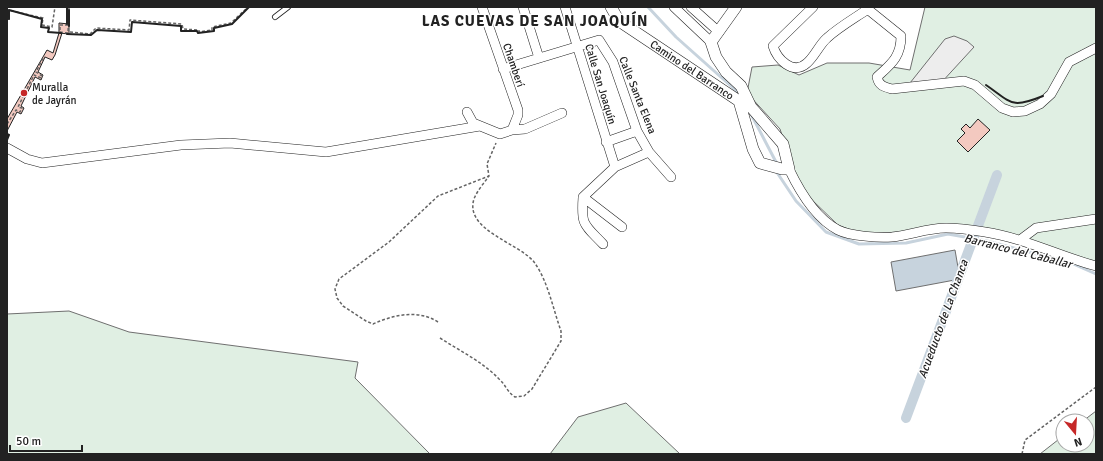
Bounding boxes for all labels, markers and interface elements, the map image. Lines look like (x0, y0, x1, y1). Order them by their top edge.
district label: LAS CUEVAS DE SAN JOAQUÍN (422, 11, 648, 30)
street label: Camino del Barranco (648, 38, 736, 103)
street label: Chamberí (500, 42, 527, 89)
street label: Calle San Joaquín (582, 42, 619, 126)
street label: Calle Santa Elena (616, 55, 659, 136)
place label: Muralla de Jayrán (32, 81, 77, 107)
marker: Muralla de Jayrán (19, 88, 29, 98)
water label: Barranco del Caballar (962, 231, 1075, 273)
water label: Acueducto de La Chanca (915, 257, 972, 380)
north arrow (1055, 413, 1095, 453)
scale bar (10, 427, 82, 453)
text: 50 m (16, 434, 41, 449)
text: N (1072, 435, 1084, 449)

